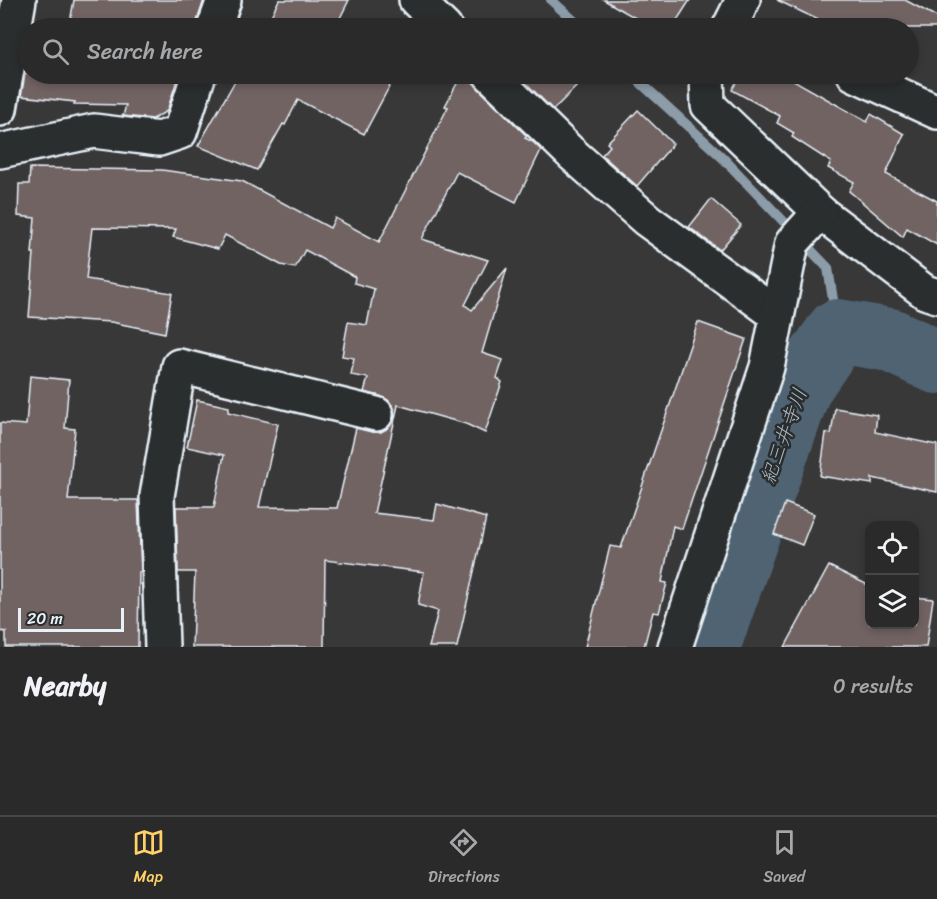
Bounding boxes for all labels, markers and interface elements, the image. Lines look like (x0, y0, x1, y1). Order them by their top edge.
search box (18, 18, 919, 84)
text: Search here (87, 32, 203, 71)
icon: search (39, 35, 72, 68)
water label: 紀三井寺川 (750, 383, 818, 489)
map controls (865, 521, 919, 629)
button: locate (865, 521, 919, 575)
button: layers (865, 575, 919, 629)
text: 20 m (27, 604, 63, 633)
scale bar (18, 605, 124, 632)
text: Nearby (24, 663, 106, 709)
text: 0 results (833, 669, 913, 704)
tab: Map (132, 826, 165, 891)
tab: Directions (428, 826, 500, 891)
tab: Saved (763, 826, 805, 891)

